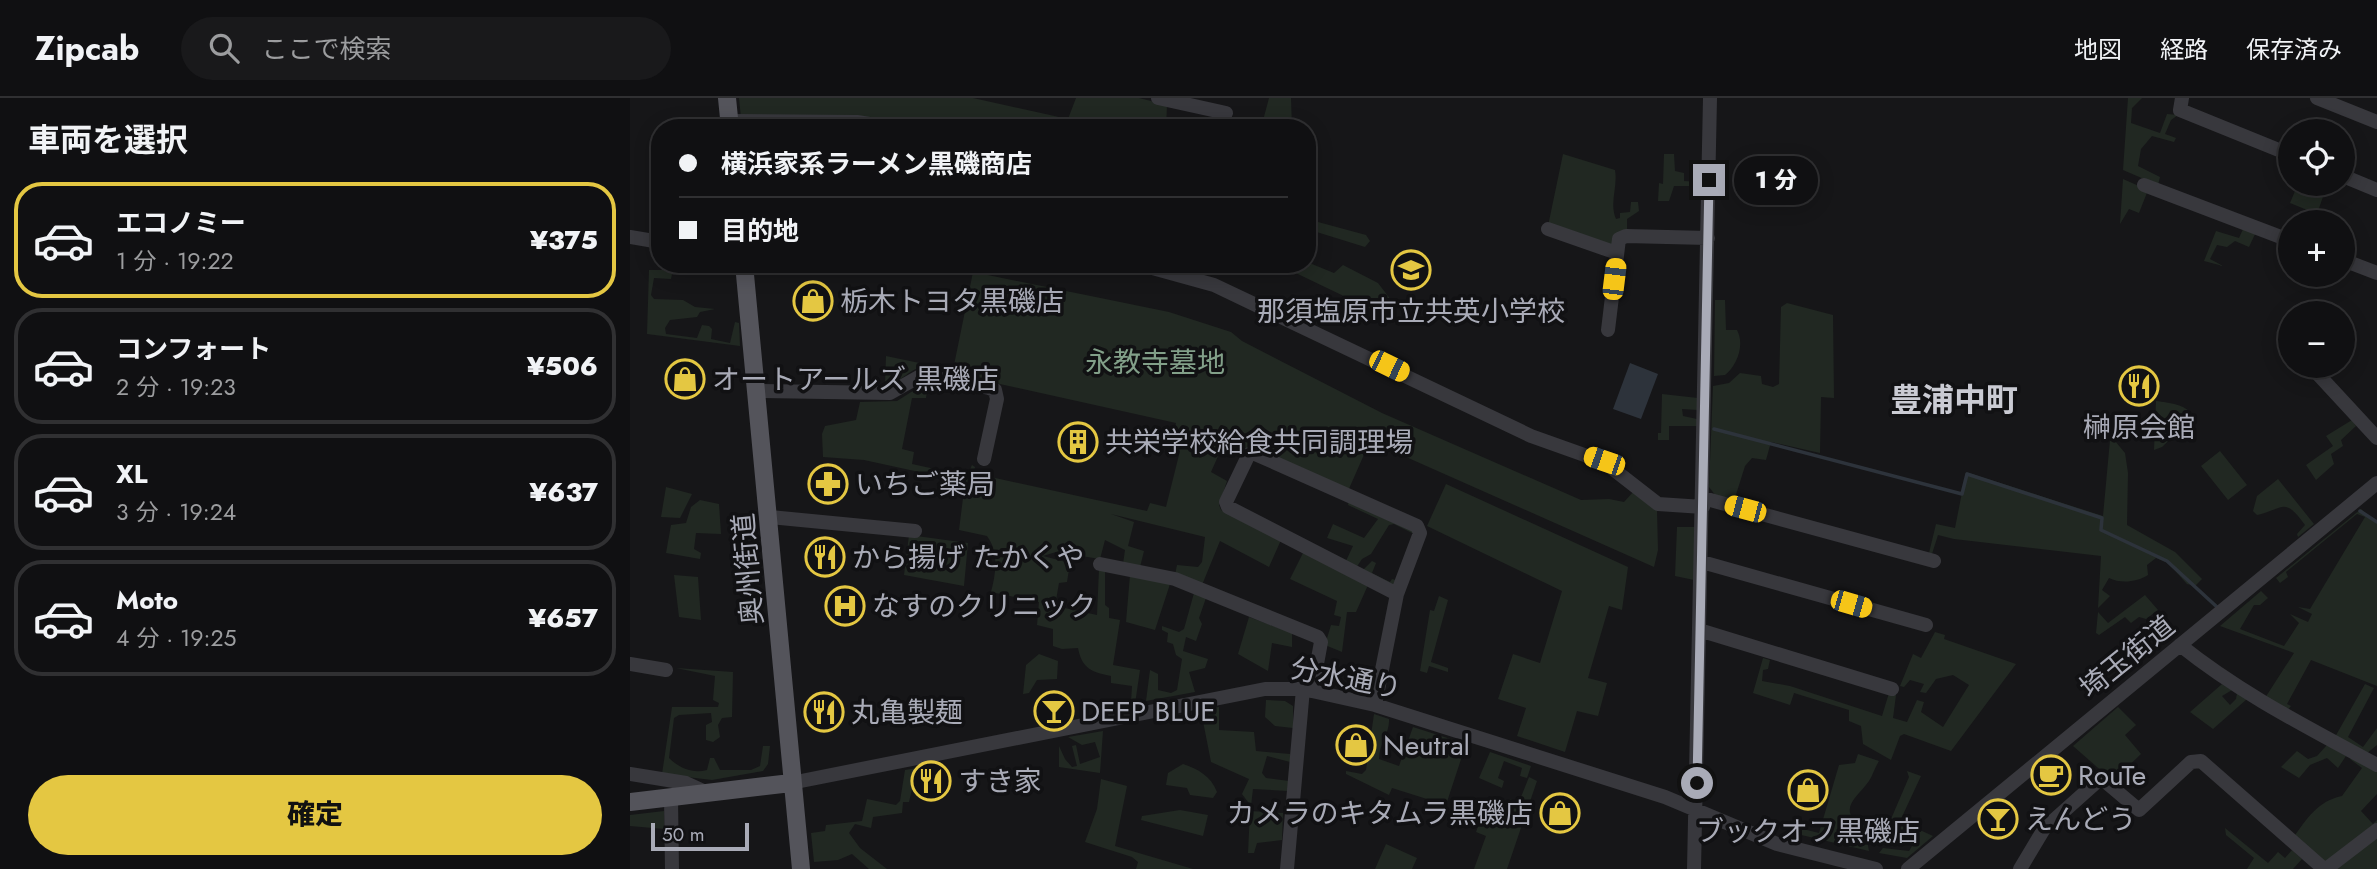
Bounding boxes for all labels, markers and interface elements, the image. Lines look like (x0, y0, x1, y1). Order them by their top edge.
search box (181, 17, 671, 80)
text: Zipcab (35, 25, 139, 72)
icon: search (205, 29, 243, 67)
text: ここで検索 (261, 30, 391, 68)
text: 地図 (2074, 32, 2122, 67)
text: 経路 (2160, 32, 2208, 67)
text: 保存済み (2246, 32, 2342, 67)
text: 車両を選択 (28, 117, 188, 163)
map controls (2278, 119, 2355, 378)
button: locate (2278, 119, 2355, 196)
text: 横浜家系ラーメン黒磯商店 (721, 145, 1032, 183)
callout: 1 分 (1734, 155, 1818, 204)
text: 1 分 (1755, 163, 1797, 197)
route end (1693, 164, 1725, 196)
text: エコノミー (116, 204, 246, 242)
icon: car (32, 209, 95, 272)
button: + (2278, 210, 2355, 287)
text: 目的地 (721, 212, 799, 250)
text: ¥375 (530, 221, 598, 259)
text: 1 分 · 19:22 (116, 244, 234, 278)
school or university icon: 那須塩原市立共英小学校 (1390, 249, 1432, 291)
car (1602, 257, 1627, 301)
shop icon: 栃木トヨタ黒磯店 (792, 280, 834, 322)
place label: 栃木トヨタ黒磯店 (840, 281, 1064, 322)
place label: 那須塩原市立共英小学校 (1257, 291, 1565, 332)
button: − (2278, 301, 2355, 378)
text: コンフォート (116, 330, 271, 368)
icon: car (32, 335, 95, 398)
park label: 永教寺墓地 (1085, 342, 1225, 383)
text: ¥506 (527, 347, 598, 385)
car (1366, 347, 1413, 385)
shop icon: オートアールズ 黒磯店 (664, 358, 706, 400)
place label: オートアールズ 黒磯店 (712, 359, 999, 400)
restaurant icon: 榊原会館 (2118, 365, 2160, 407)
text: 2 分 · 19:23 (116, 370, 236, 404)
district label: 豊浦中町 (1890, 377, 2018, 423)
place label: 榊原会館 (2083, 407, 2195, 448)
building icon: 共栄学校給食共同調理場 (1057, 421, 1099, 463)
place label: 共栄学校給食共同調理場 (1105, 422, 1413, 463)
car (1581, 444, 1628, 478)
text: XL (116, 455, 148, 493)
icon: car (32, 461, 95, 524)
pharmacy icon: いちご薬局 (807, 463, 849, 505)
place label: いちご薬局 (855, 464, 995, 505)
text: ¥637 (529, 473, 598, 511)
car (1722, 493, 1769, 525)
text: 3 分 · 19:24 (116, 495, 236, 529)
street label: 奥州街道 (723, 511, 773, 627)
restaurant icon: から揚げ たかくや (804, 536, 846, 578)
place label: から揚げ たかくや (852, 537, 1084, 578)
text: Moto (116, 581, 178, 619)
hospital icon: なすのクリニック (824, 585, 866, 627)
place label: なすのクリニック (872, 586, 1096, 627)
icon: car (32, 587, 95, 650)
car (1828, 588, 1875, 620)
text: ¥657 (528, 599, 598, 637)
street label: 埼玉街道 (2071, 606, 2183, 708)
text: 4 分 · 19:25 (116, 621, 237, 655)
street label: 分水通り (1287, 647, 1405, 709)
bar icon: DEEP BLUE (1033, 690, 1075, 732)
restaurant icon: 丸亀製麺 (803, 691, 845, 733)
place label: DEEP BLUE (1081, 691, 1216, 732)
place label: 丸亀製麺 (851, 692, 963, 733)
shop icon: Neutral (1335, 724, 1377, 766)
place label: Neutral (1383, 725, 1470, 766)
cafe icon: RouTe (2030, 754, 2072, 796)
place label: RouTe (2078, 755, 2146, 796)
restaurant icon: すき家 (910, 760, 952, 802)
place label: すき家 (958, 761, 1042, 802)
route start (1681, 767, 1713, 799)
shop icon: ブックオフ黒磯店 (1787, 769, 1829, 811)
button: 確定 (28, 775, 602, 855)
shop icon: カメラのキタムラ黒磯店 (1539, 792, 1581, 834)
place label: カメラのキタムラ黒磯店 (1226, 793, 1533, 834)
bar icon: えんどう (1977, 798, 2019, 840)
place label: えんどう (2025, 799, 2136, 840)
place label: ブックオフ黒磯店 (1696, 811, 1920, 852)
scale bar (651, 820, 749, 852)
text: 50 m (662, 821, 705, 848)

